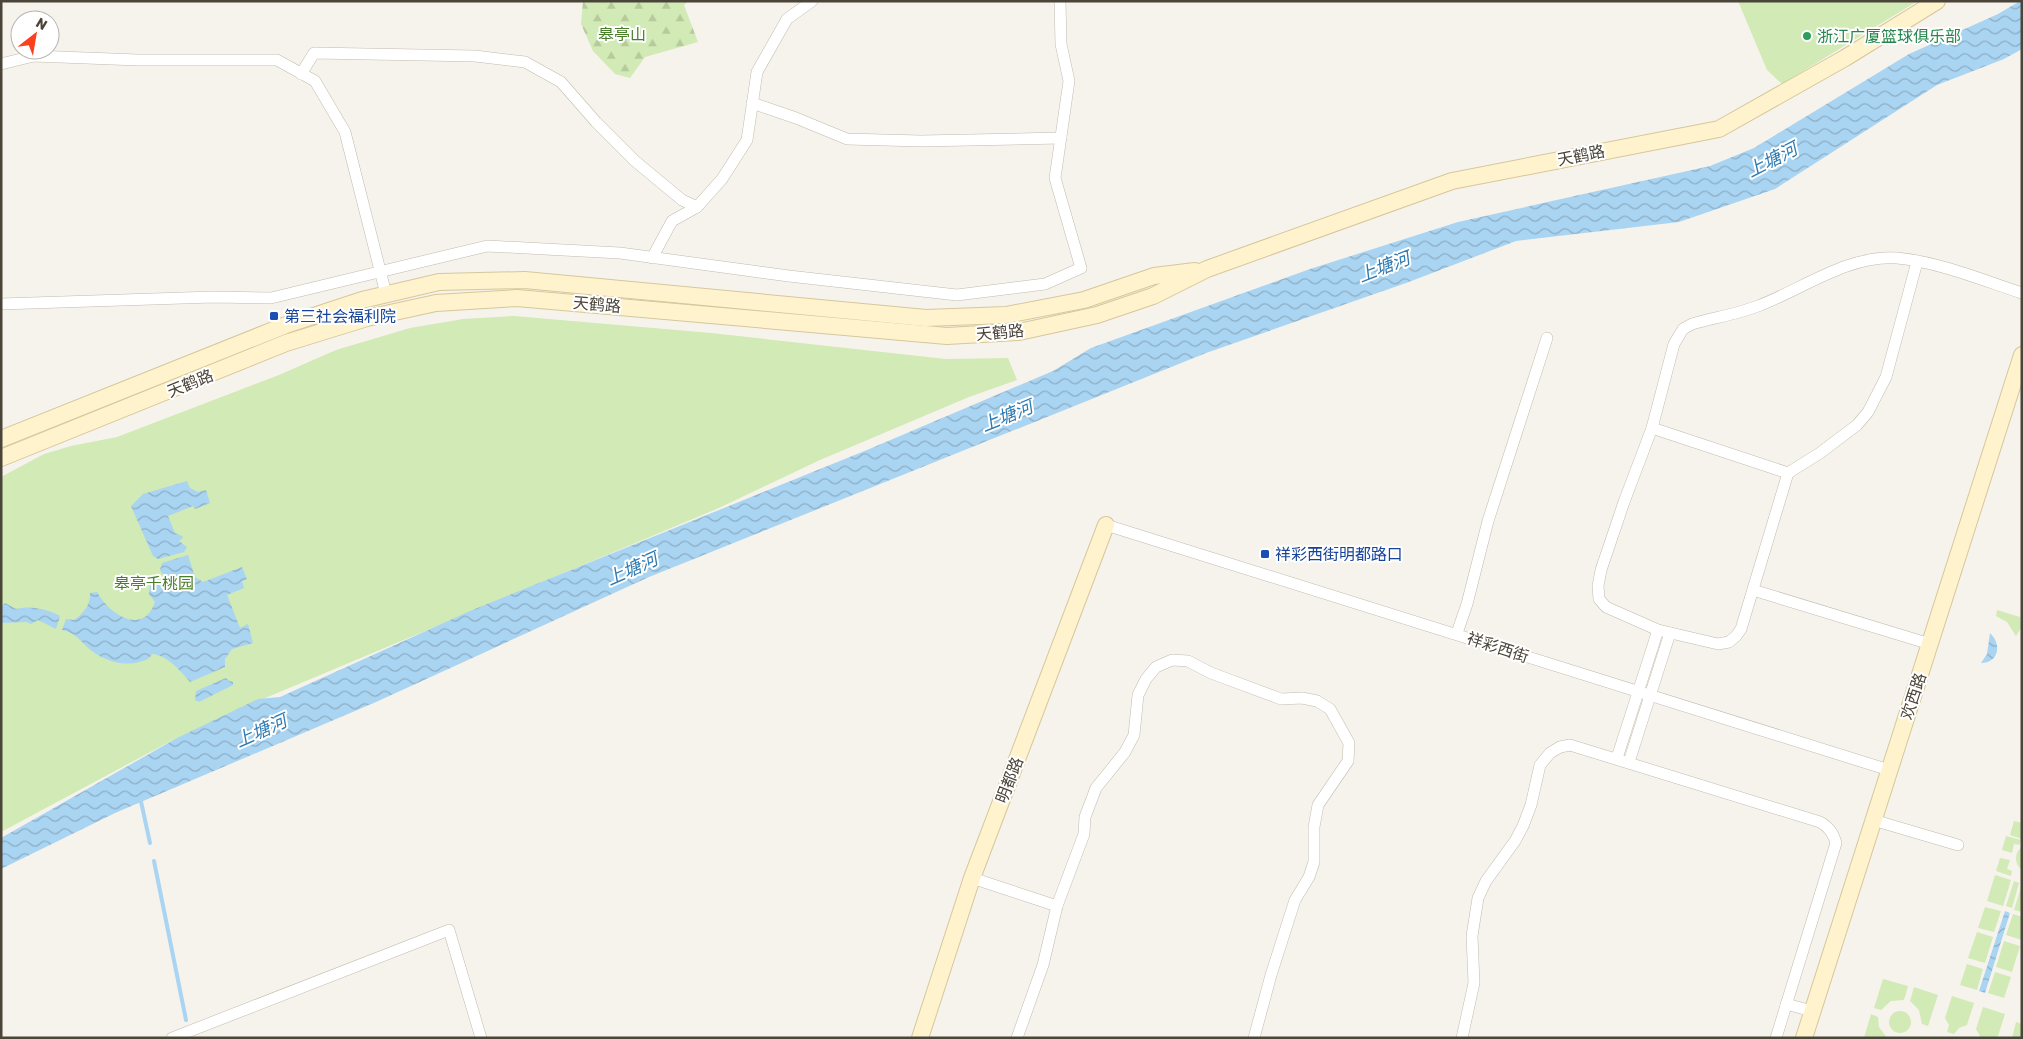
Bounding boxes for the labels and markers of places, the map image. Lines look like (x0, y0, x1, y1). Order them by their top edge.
place label: 浙江广厦篮球俱乐部 (1817, 27, 1961, 46)
marker: 浙江广厦篮球俱乐部 (1801, 30, 1813, 42)
place label: 第三社会福利院 (284, 307, 396, 326)
marker: 第三社会福利院 (268, 310, 280, 322)
place label: 祥彩西街明都路口 (1275, 545, 1403, 564)
marker: 祥彩西街明都路口 (1259, 548, 1271, 560)

